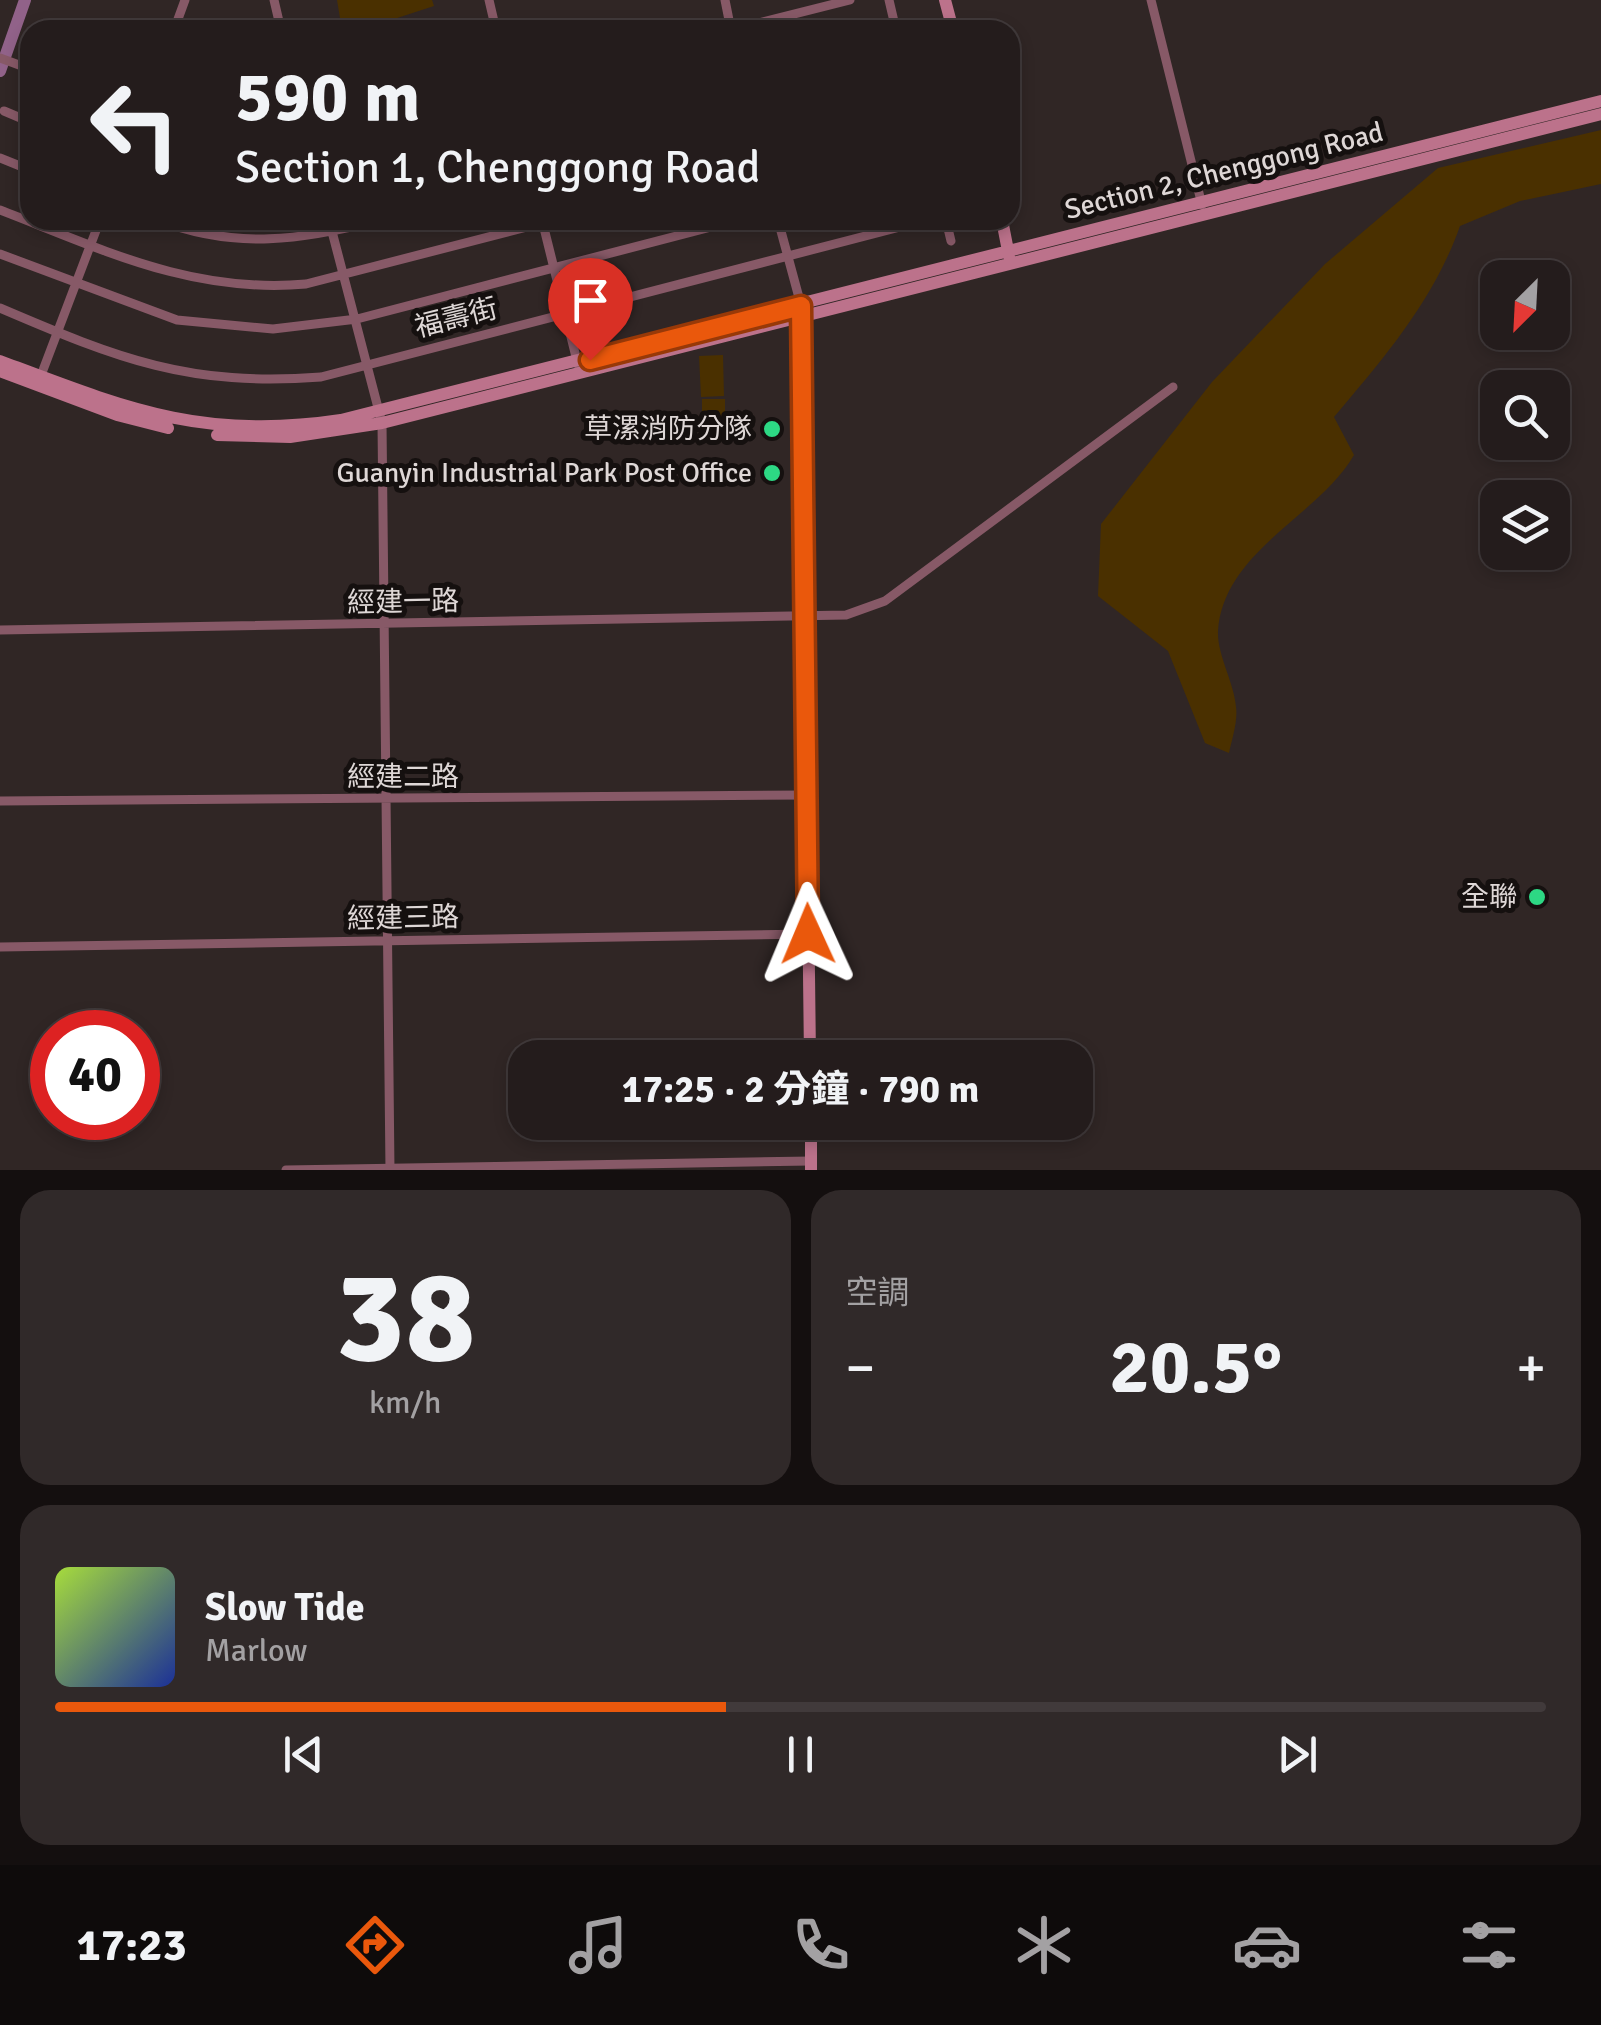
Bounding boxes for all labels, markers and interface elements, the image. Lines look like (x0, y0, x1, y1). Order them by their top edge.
text: 590 m (235, 54, 420, 140)
icon: left (70, 60, 200, 190)
street label: Section 2, Chenggong Road (1061, 115, 1387, 227)
text: Section 1, Chenggong Road (235, 140, 760, 195)
pin (548, 258, 633, 361)
north arrow (1480, 260, 1570, 350)
map controls (1480, 260, 1570, 570)
icon: arrive (563, 273, 618, 328)
street label: 福壽街 (411, 291, 501, 345)
button: search (1480, 370, 1570, 460)
place label: 草漯消防分隊 (584, 412, 752, 446)
marker: 草漯消防分隊 (761, 418, 783, 440)
place label: Guanyin Industrial Park Post Office (336, 456, 752, 490)
marker: Guanyin Industrial Park Post Office (761, 462, 783, 484)
button: layers (1480, 480, 1570, 570)
street label: 經建一路 (347, 584, 459, 620)
street label: 經建二路 (347, 760, 459, 794)
place label: 全聯 (1461, 880, 1517, 914)
position arrow (756, 882, 860, 986)
marker: 全聯 (1526, 886, 1548, 908)
street label: 經建三路 (347, 900, 459, 936)
speed limit sign: 40 (30, 1010, 160, 1140)
text: 17:25 · 2 分鐘 · 790 m (622, 1066, 979, 1113)
text: 38 (335, 1238, 475, 1398)
text: 空調 (846, 1273, 910, 1312)
text: 20.5° (1109, 1321, 1282, 1414)
text: − (846, 1334, 875, 1402)
text: + (1516, 1334, 1546, 1402)
text: km/h (369, 1383, 441, 1422)
text: Slow Tide (205, 1584, 365, 1631)
text: Marlow (205, 1631, 307, 1670)
icon: previous (276, 1727, 331, 1782)
icon: pause (773, 1727, 828, 1782)
icon: next (1270, 1727, 1325, 1782)
icon: directions (340, 1910, 410, 1980)
icon: music (563, 1910, 633, 1980)
icon: phone (786, 1910, 856, 1980)
icon: climate (1009, 1910, 1079, 1980)
icon: car (1232, 1910, 1302, 1980)
icon: filters (1454, 1910, 1524, 1980)
text: 17:23 (76, 1918, 187, 1973)

